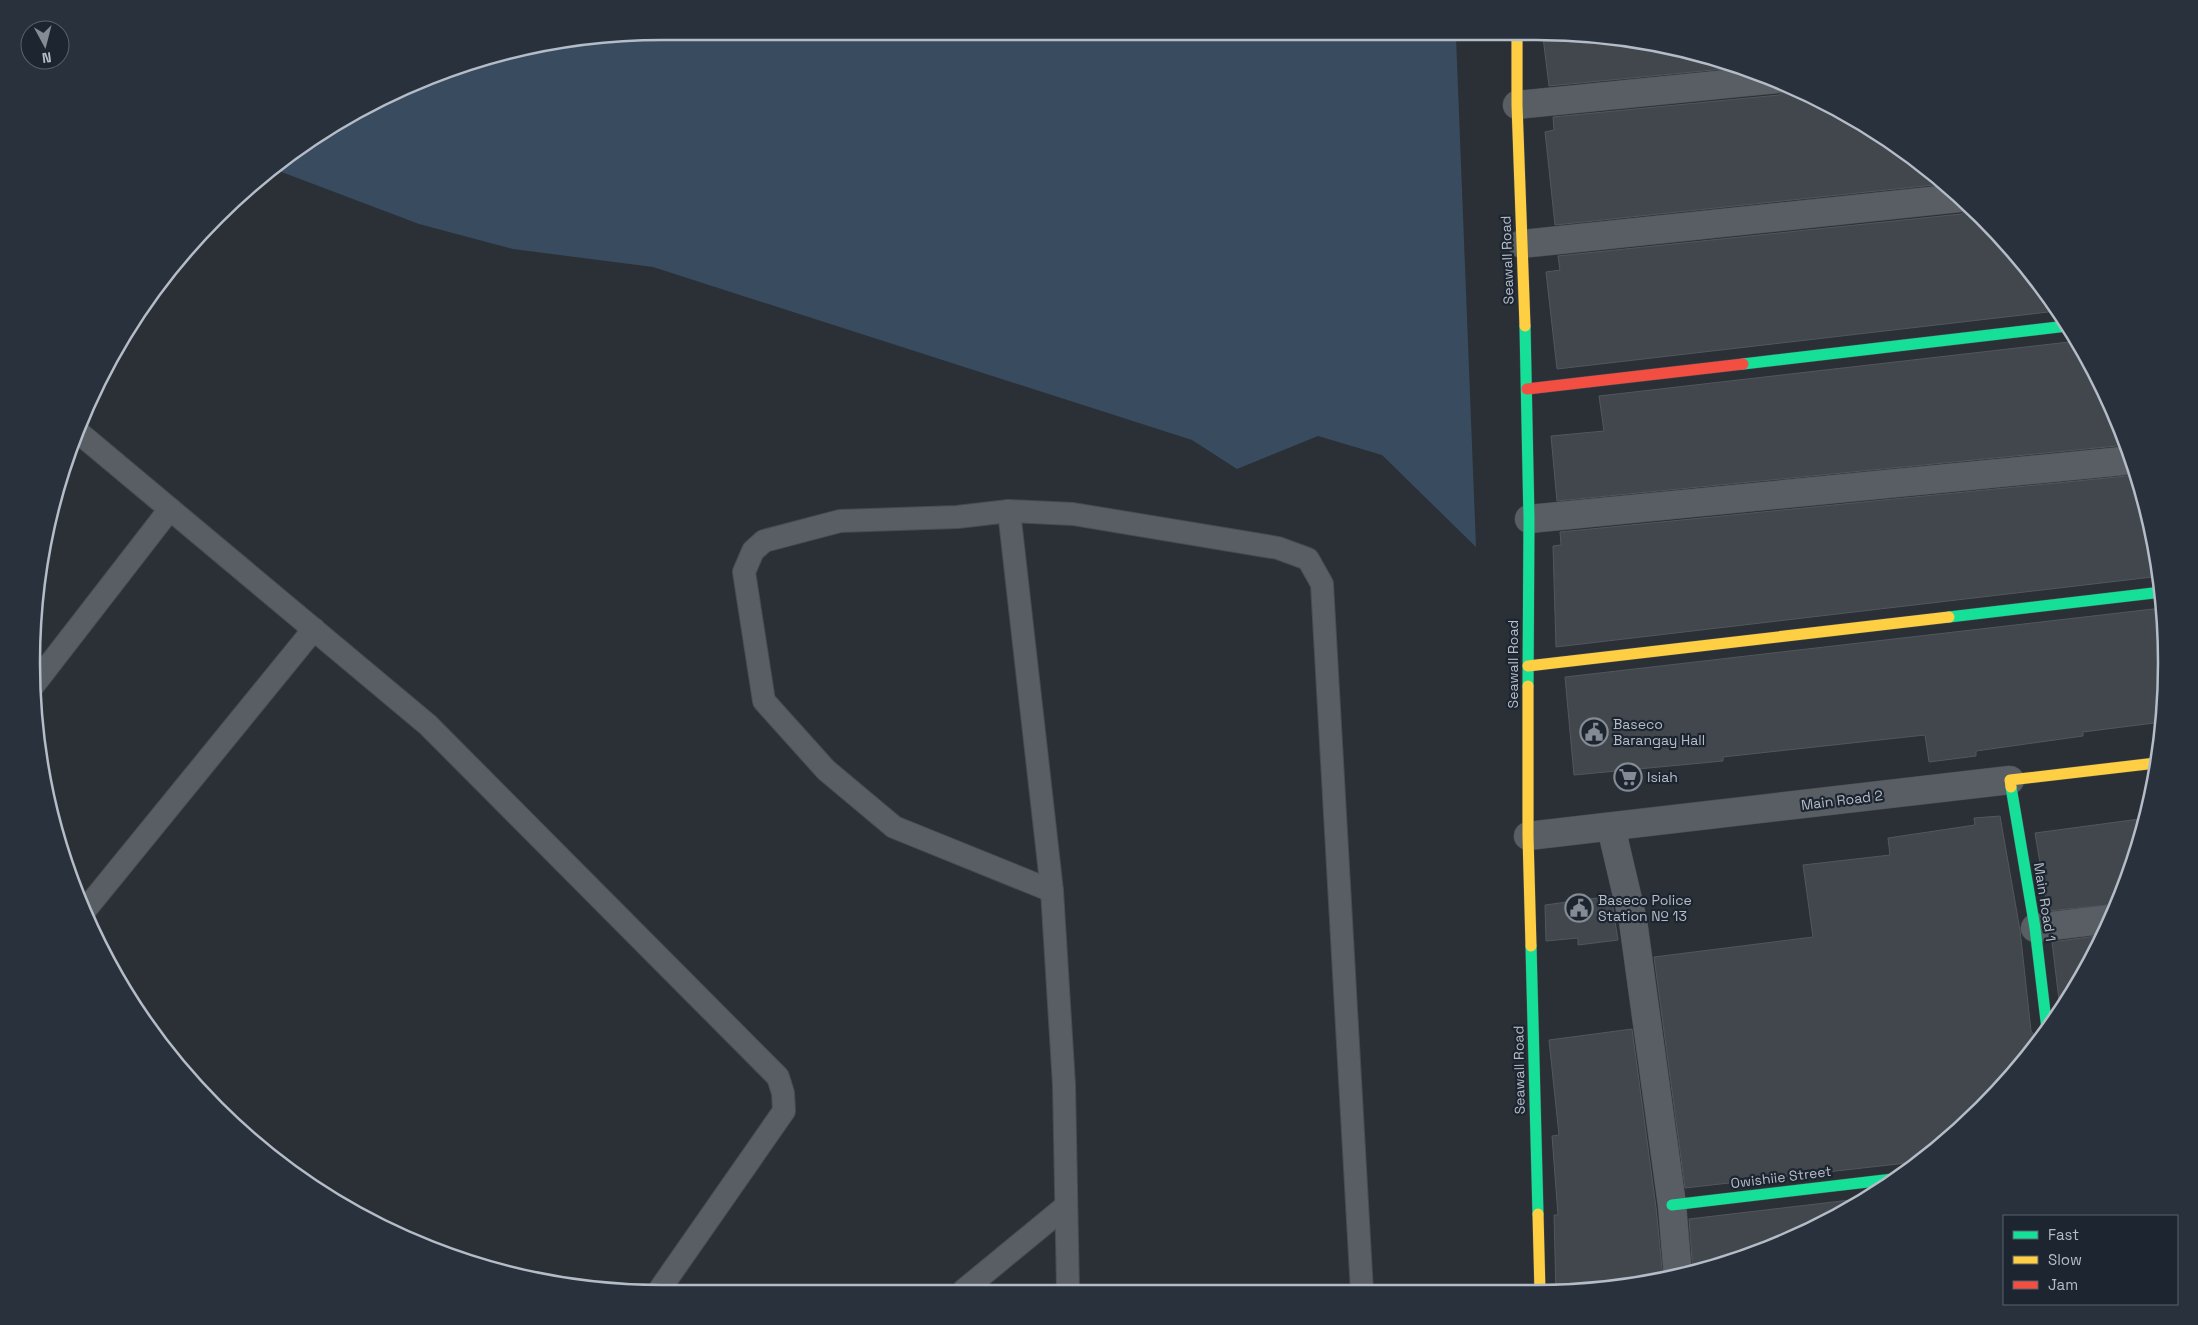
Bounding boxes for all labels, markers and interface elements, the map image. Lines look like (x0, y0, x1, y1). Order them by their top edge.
north arrow (20, 20, 70, 70)
text: N (41, 48, 52, 67)
street label: Seawall Road (1496, 215, 1518, 305)
street label: Seawall Road (1504, 620, 1522, 708)
place label: Baseco Barangay Hall (1613, 715, 1705, 749)
public building icon: Baseco Barangay Hall (1579, 717, 1609, 747)
supermarket icon: Isiah (1613, 762, 1643, 792)
place label: Isiah (1647, 768, 1678, 786)
street label: Main Road 2 (1800, 786, 1884, 814)
street label: Main Road 1 (2030, 861, 2060, 943)
place label: Baseco Police Station № 13 (1598, 891, 1692, 925)
public building icon: Baseco Police Station № 13 (1564, 893, 1594, 923)
street label: Seawall Road (1509, 1025, 1529, 1115)
street label: Owishiie Street (1730, 1162, 1832, 1192)
legend (2003, 1215, 2178, 1305)
text: Fast (2048, 1225, 2079, 1244)
text: Slow (2048, 1250, 2082, 1269)
text: Jam (2048, 1275, 2078, 1294)

